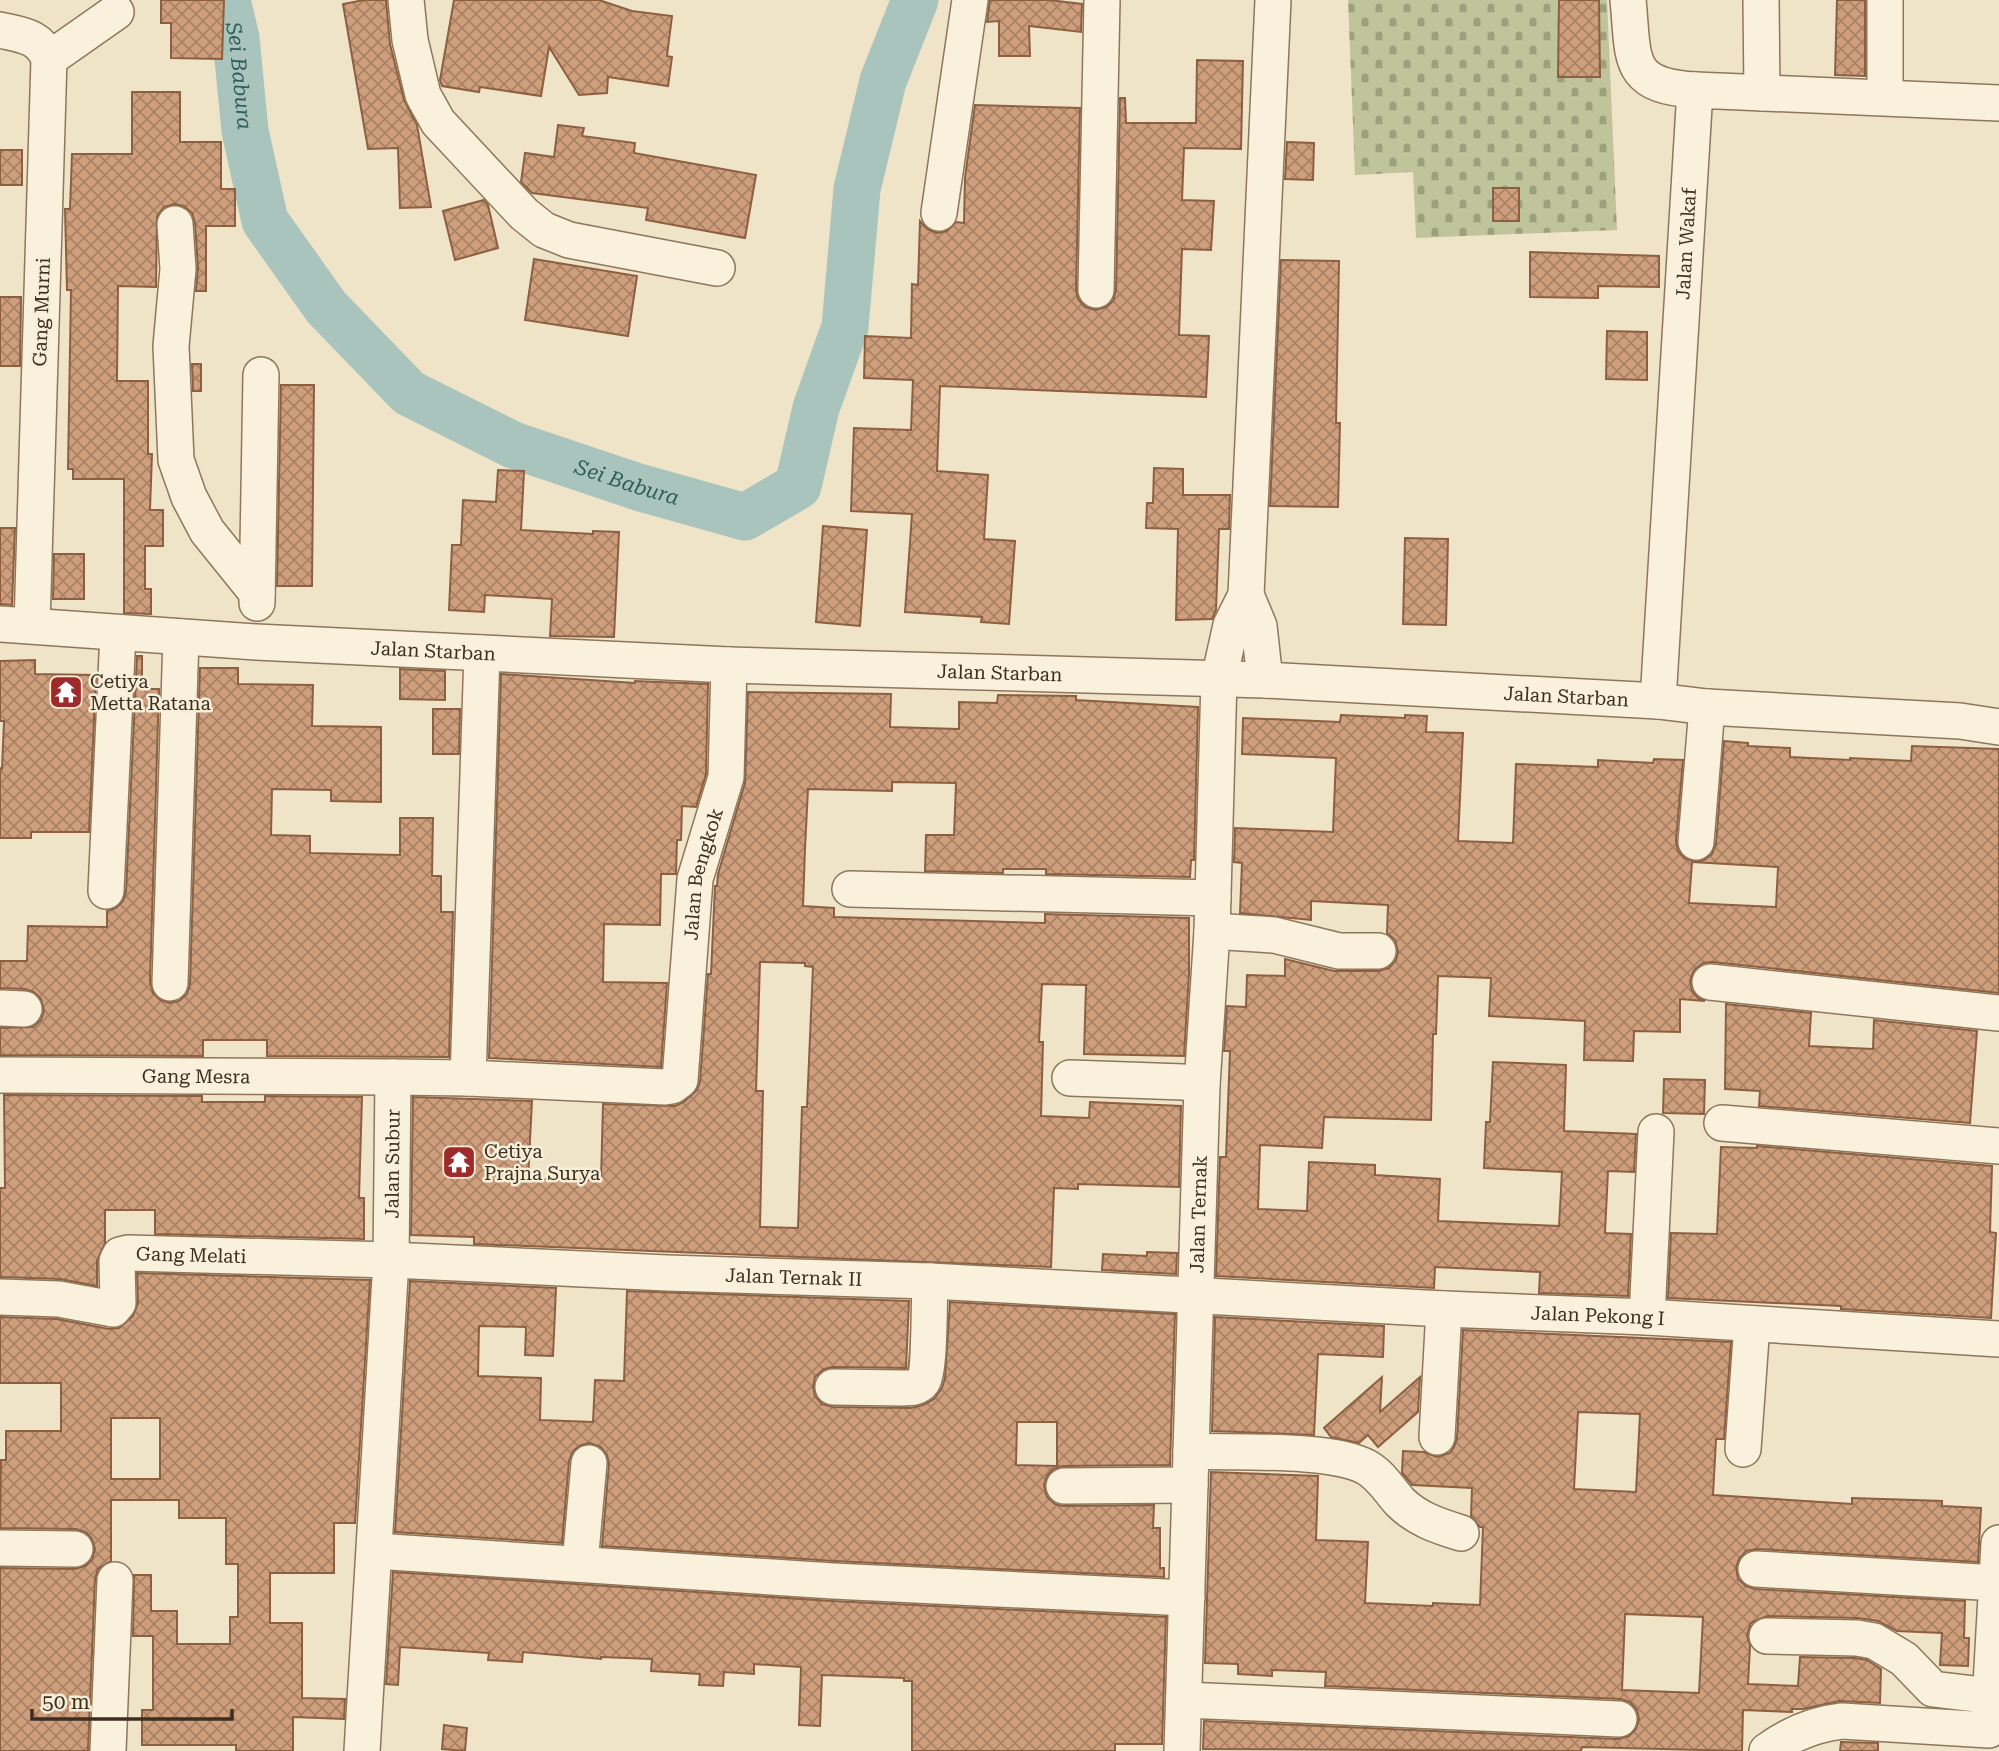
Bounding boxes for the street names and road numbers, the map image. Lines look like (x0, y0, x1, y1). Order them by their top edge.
street label: Jalan Wakaf (1671, 187, 1701, 300)
street label: Gang Murni (28, 257, 55, 367)
street label: Jalan Starban (370, 637, 496, 666)
street label: Jalan Starban (937, 660, 1063, 686)
street label: Jalan Starban (1503, 682, 1629, 711)
street label: Jalan Bengkok (679, 805, 728, 941)
street label: Gang Mesra (142, 1065, 251, 1088)
street label: Jalan Subur (380, 1109, 405, 1219)
street label: Jalan Ternak (1185, 1155, 1212, 1274)
street label: Gang Melati (136, 1242, 247, 1268)
street label: Jalan Ternak II (725, 1264, 863, 1291)
street label: Jalan Pekong I (1530, 1301, 1666, 1330)

